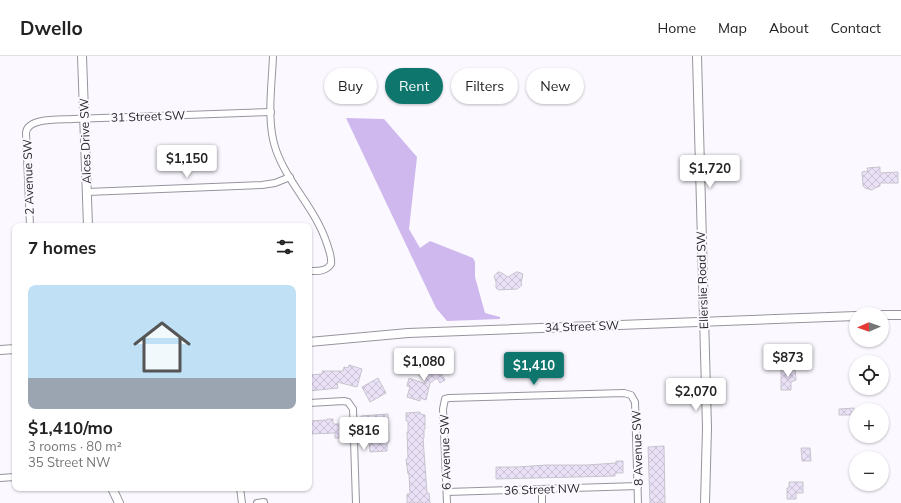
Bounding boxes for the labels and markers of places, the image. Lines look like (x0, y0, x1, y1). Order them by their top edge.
pin: $1,150 (154, 145, 220, 179)
pin: $1,720 (677, 155, 743, 189)
pin: $873 (764, 344, 812, 378)
pin: $1,080 (391, 348, 457, 382)
pin: $1,410 (501, 352, 567, 386)
pin: $2,070 (663, 378, 729, 412)
pin: $816 (340, 417, 388, 451)

